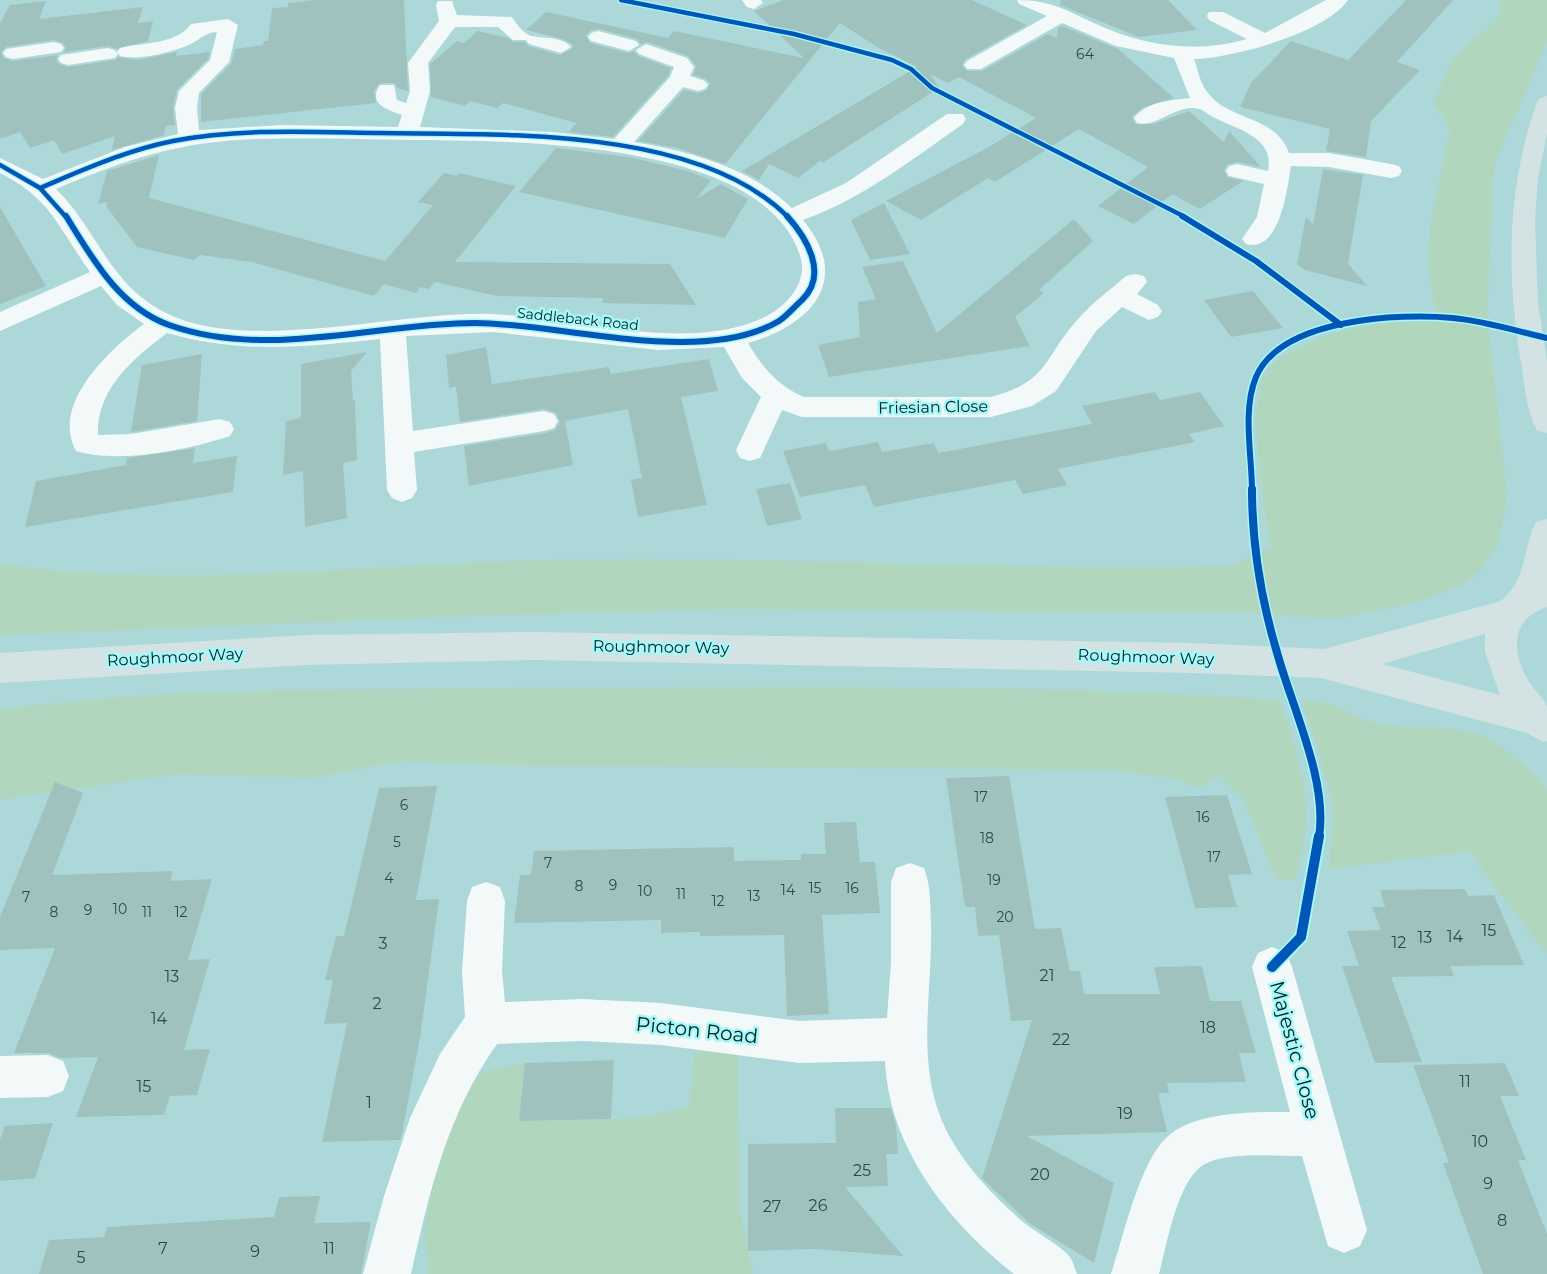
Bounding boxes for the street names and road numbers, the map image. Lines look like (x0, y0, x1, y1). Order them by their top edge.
street label: Saddleback Road (516, 304, 640, 334)
street label: Friesian Close (878, 397, 988, 417)
street label: Roughmoor Way (593, 636, 730, 658)
street label: Roughmoor Way (106, 644, 244, 670)
street label: Roughmoor Way (1077, 645, 1215, 669)
street label: Majestic Close (1265, 978, 1325, 1122)
street label: Picton Road (635, 1012, 759, 1048)

